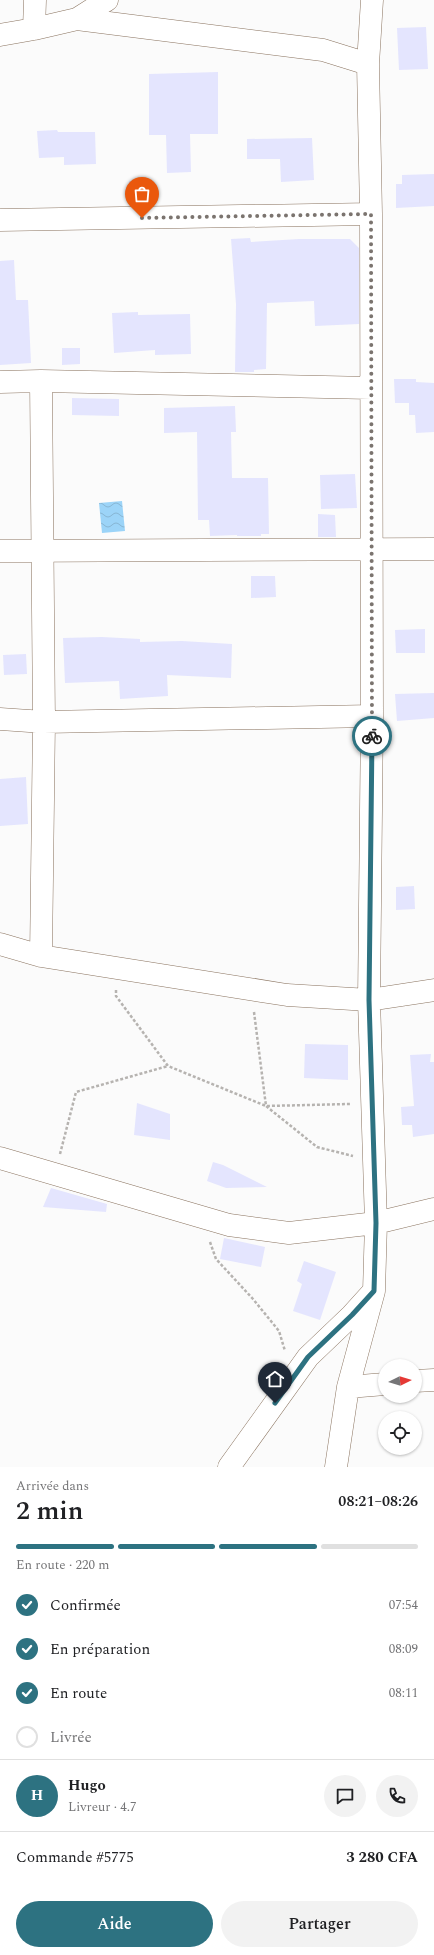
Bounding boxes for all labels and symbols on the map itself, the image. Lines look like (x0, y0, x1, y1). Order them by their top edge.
pin (125, 177, 159, 218)
courier (352, 716, 392, 756)
north arrow (378, 1359, 422, 1403)
pin (258, 1362, 292, 1403)

